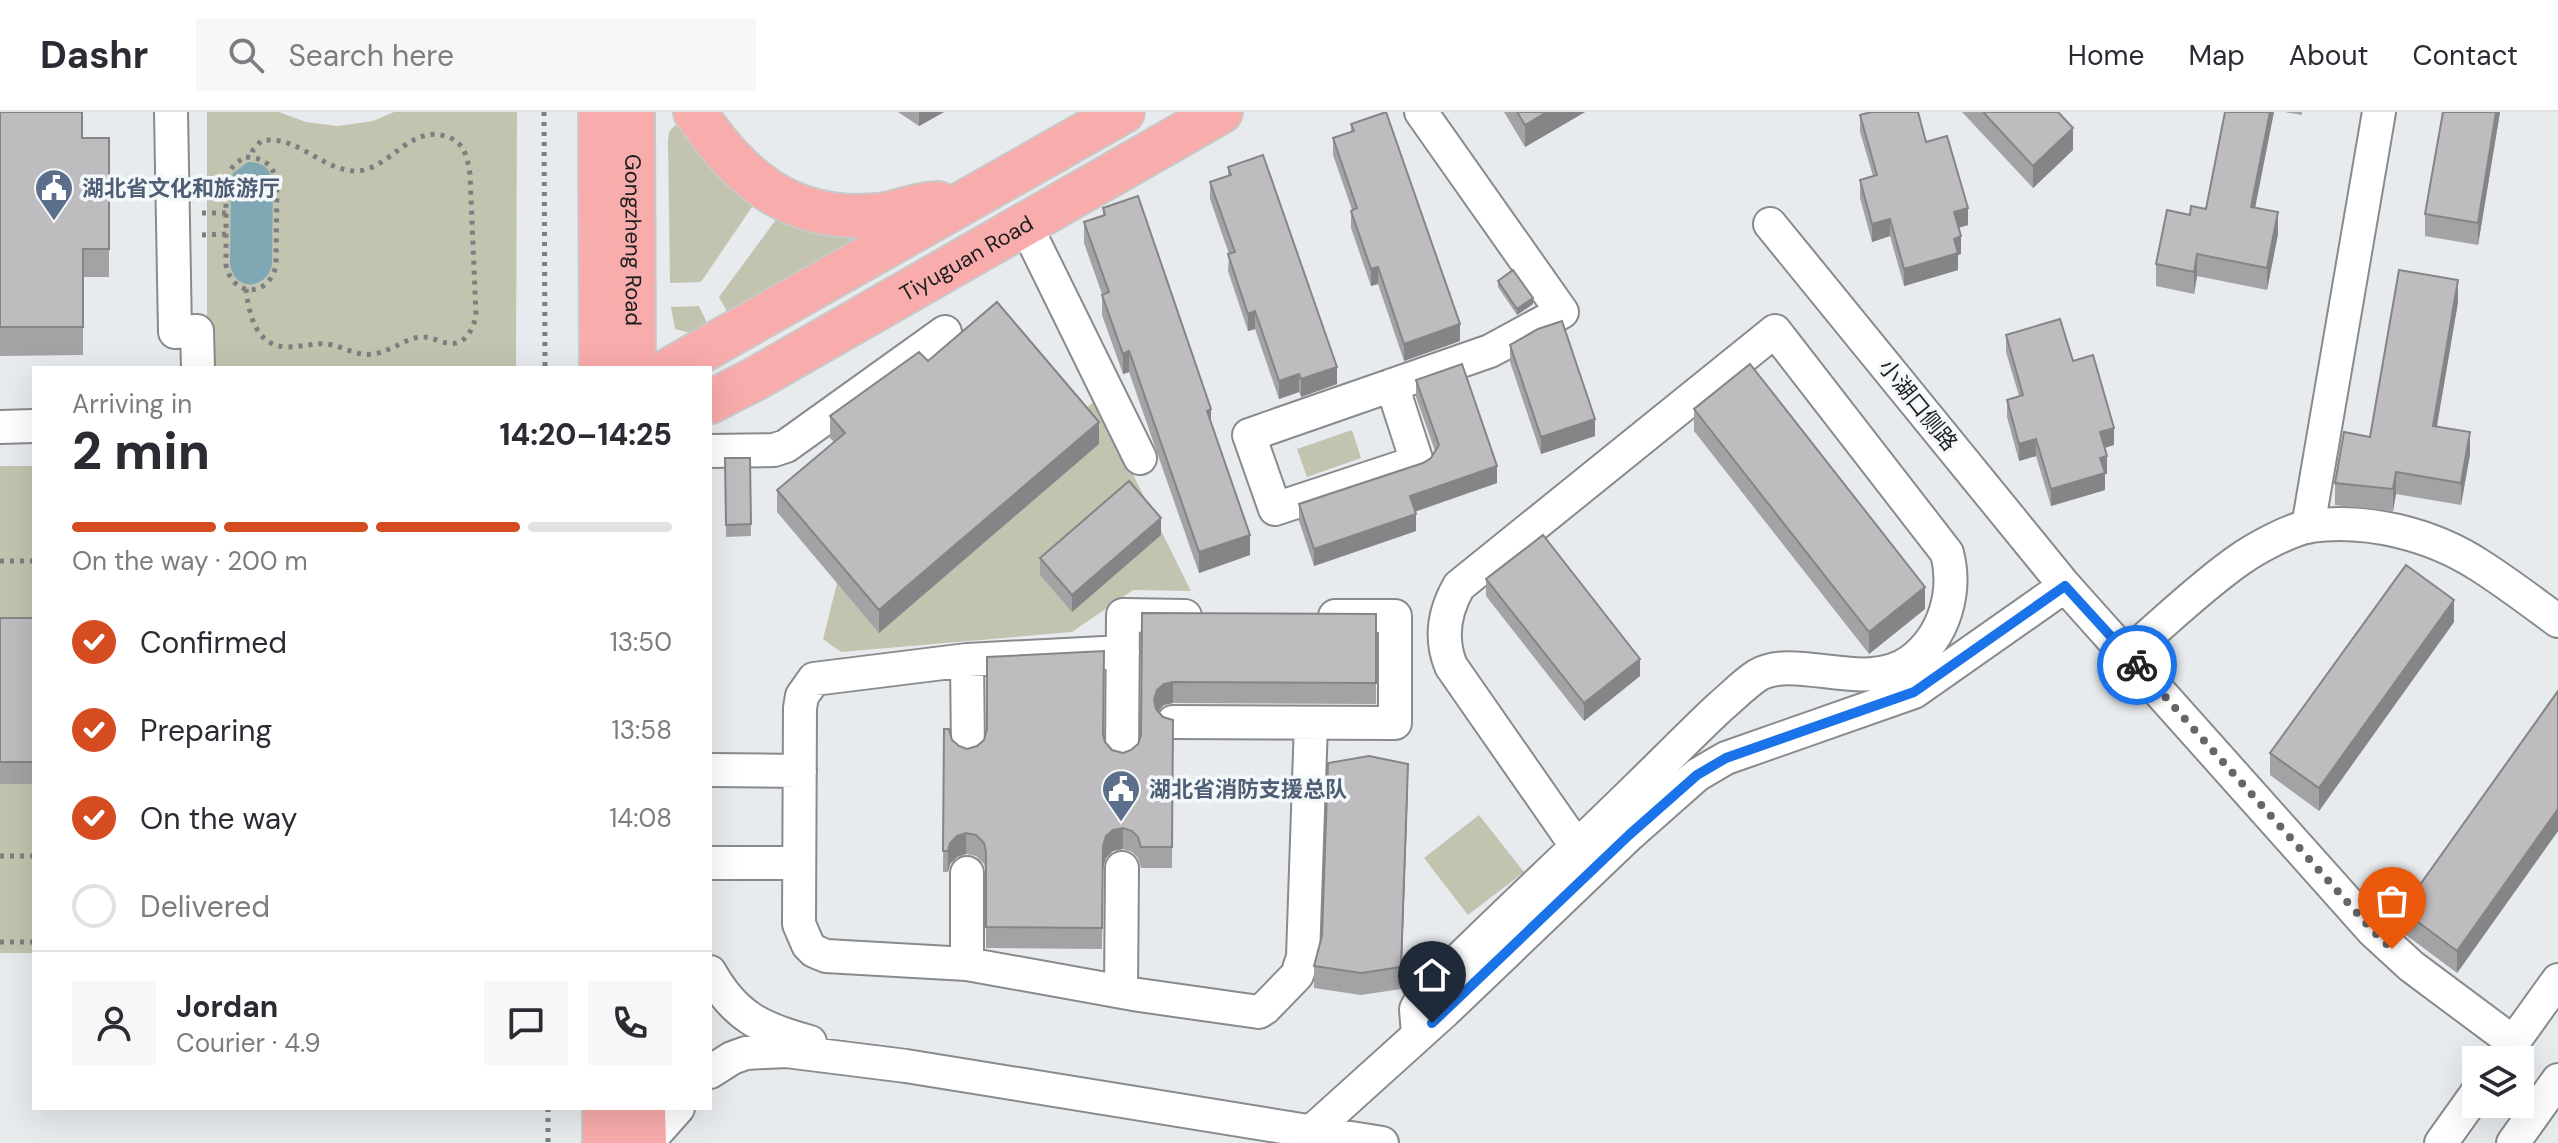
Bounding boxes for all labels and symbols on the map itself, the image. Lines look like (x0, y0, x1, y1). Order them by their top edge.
street label: Gongzheng Road (619, 154, 648, 326)
public building icon: 湖北省文化和旅游厅 (33, 167, 75, 222)
place label: 湖北省文化和旅游厅 (82, 174, 280, 203)
street label: Tiyuguan Road (894, 208, 1038, 308)
street label: 小湖口侧路 (1872, 353, 1964, 457)
courier (2097, 625, 2177, 705)
public building icon: 湖北省消防支援总队 (1100, 768, 1142, 823)
place label: 湖北省消防支援总队 (1149, 775, 1347, 804)
pin (2358, 867, 2426, 949)
pin (1398, 941, 1466, 1023)

